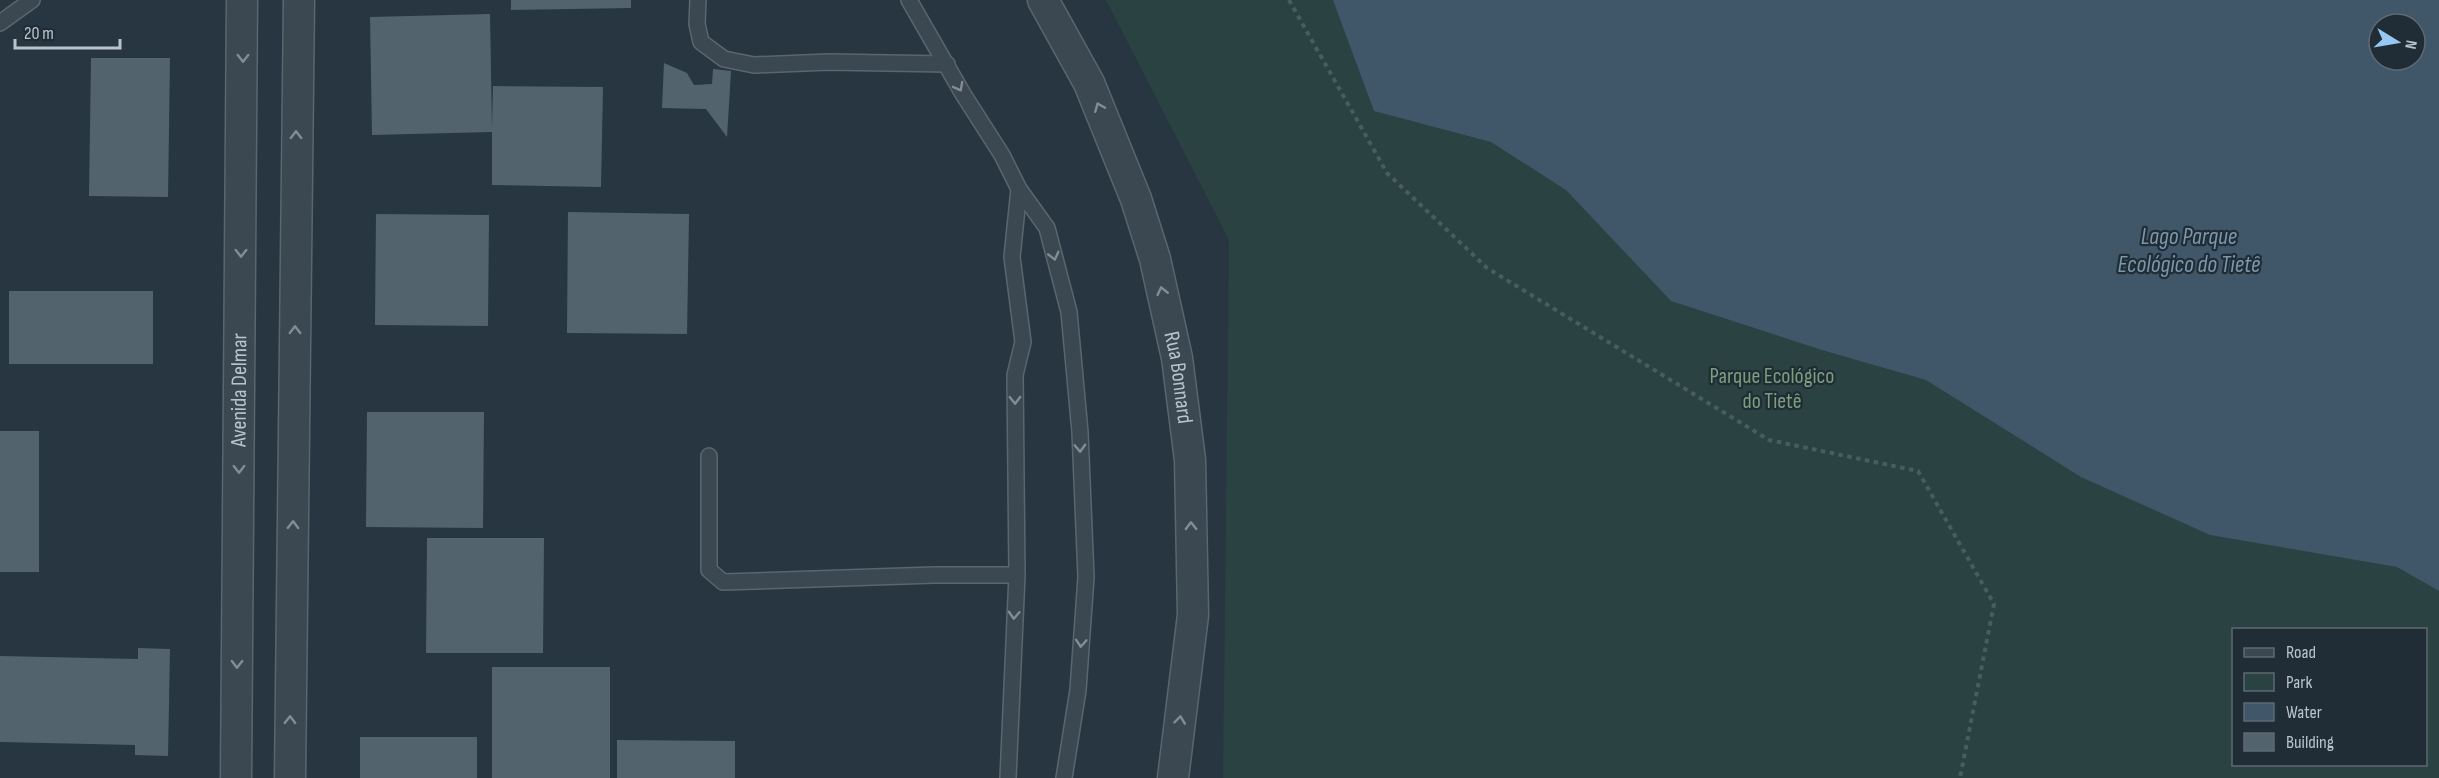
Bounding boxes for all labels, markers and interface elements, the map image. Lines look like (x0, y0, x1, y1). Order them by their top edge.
scale bar (15, 12, 120, 50)
north arrow (2367, 12, 2427, 72)
text: 20 m (24, 23, 54, 44)
text: N (2400, 39, 2420, 51)
one-way arrow (237, 54, 249, 63)
one-way arrow (952, 81, 963, 91)
one-way arrow (1094, 102, 1106, 113)
one-way arrow (290, 130, 302, 139)
water label: Lago Parque Ecológico do Tietê (2118, 222, 2260, 279)
one-way arrow (235, 249, 247, 258)
one-way arrow (1047, 251, 1060, 261)
one-way arrow (1156, 286, 1169, 296)
one-way arrow (289, 325, 301, 334)
street label: Rua Bonnard (1158, 329, 1199, 425)
street label: Avenida Delmar (225, 333, 253, 448)
park label: Parque Ecológico do Tietê (1710, 363, 1834, 415)
one-way arrow (1009, 395, 1021, 404)
one-way arrow (1074, 444, 1087, 453)
one-way arrow (233, 465, 246, 474)
one-way arrow (287, 520, 299, 529)
one-way arrow (1185, 521, 1197, 530)
one-way arrow (1008, 611, 1021, 620)
legend (2232, 628, 2427, 766)
one-way arrow (1075, 639, 1088, 648)
text: Road (2286, 642, 2316, 663)
one-way arrow (231, 660, 243, 669)
text: Park (2286, 672, 2312, 693)
text: Water (2286, 702, 2322, 723)
one-way arrow (284, 715, 297, 724)
one-way arrow (1173, 715, 1186, 724)
text: Building (2286, 732, 2334, 753)

